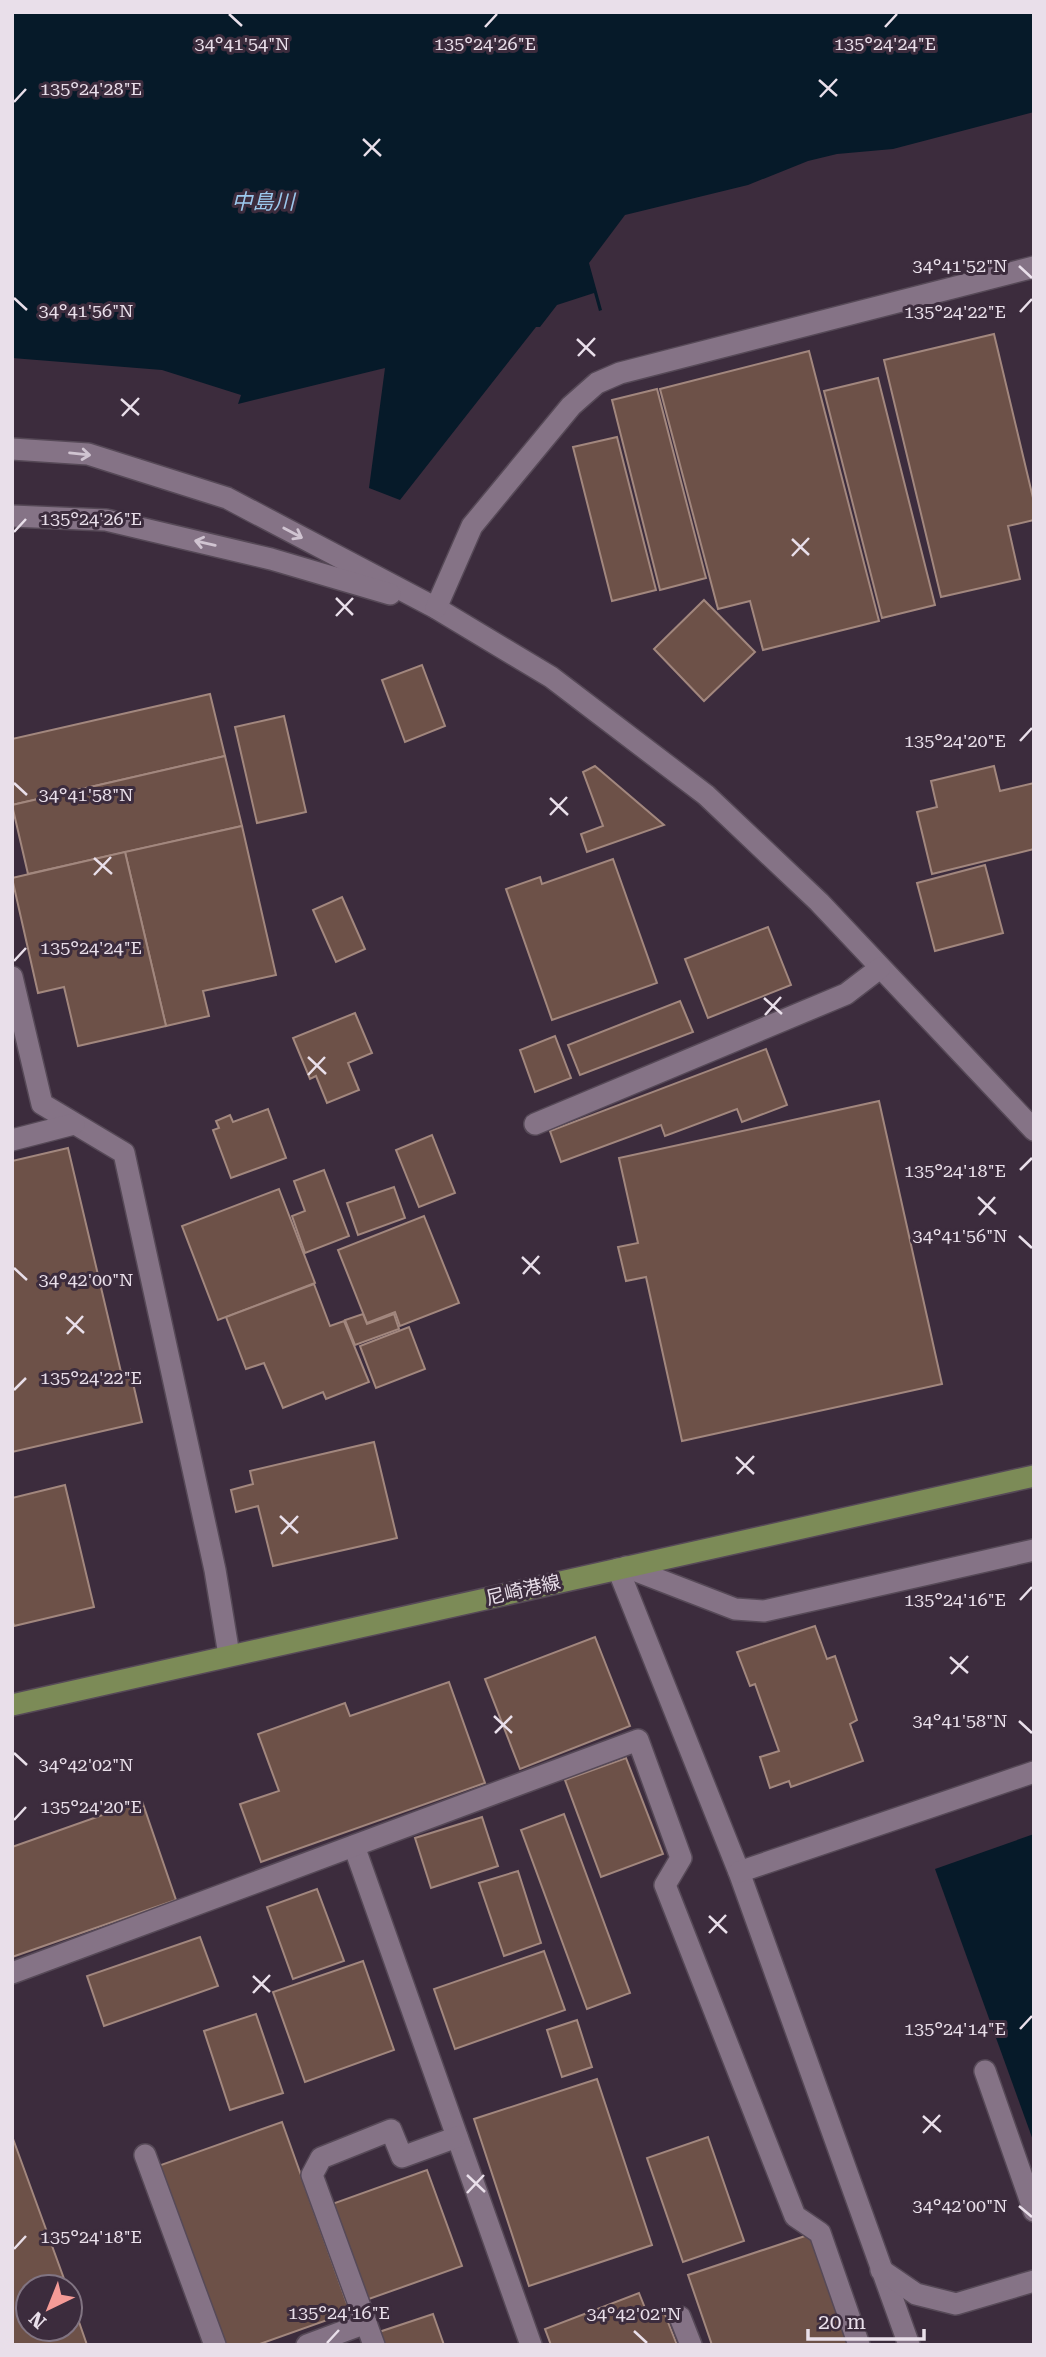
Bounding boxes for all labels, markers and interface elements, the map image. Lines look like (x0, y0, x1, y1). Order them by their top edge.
text: 34°41'54"N (195, 33, 289, 54)
text: 135°24'26"E (434, 33, 536, 54)
text: 135°24'24"E (834, 33, 936, 54)
text: 135°24'28"E (40, 78, 142, 99)
water label: 中島川 (232, 190, 296, 214)
text: 34°41'52"N (913, 255, 1007, 276)
text: 34°41'56"N (39, 300, 133, 321)
text: 135°24'22"E (904, 301, 1006, 322)
one-way arrow (68, 448, 91, 461)
text: 135°24'26"E (40, 508, 142, 529)
one-way arrow (282, 526, 302, 540)
one-way arrow (194, 536, 217, 549)
text: 135°24'20"E (904, 730, 1006, 751)
text: 34°41'58"N (39, 784, 133, 805)
text: 135°24'24"E (40, 937, 142, 958)
text: 135°24'18"E (904, 1160, 1006, 1181)
text: 34°41'56"N (913, 1225, 1007, 1246)
text: 34°42'00"N (39, 1269, 133, 1290)
text: 135°24'22"E (40, 1367, 142, 1388)
street label: 尼崎港線 (483, 1570, 563, 1610)
text: 135°24'16"E (904, 1589, 1006, 1610)
text: 34°41'58"N (913, 1710, 1007, 1731)
text: 34°42'02"N (39, 1754, 133, 1775)
text: 135°24'20"E (40, 1796, 142, 1817)
text: 135°24'14"E (904, 2018, 1006, 2039)
text: 34°42'00"N (913, 2195, 1007, 2216)
text: 135°24'18"E (40, 2226, 142, 2247)
north arrow (14, 2273, 84, 2343)
scale bar (808, 2298, 923, 2342)
text: 135°24'16"E (288, 2302, 390, 2323)
text: 34°42'02"N (587, 2303, 681, 2324)
text: N (24, 2306, 51, 2333)
text: 20 m (818, 2310, 866, 2334)

